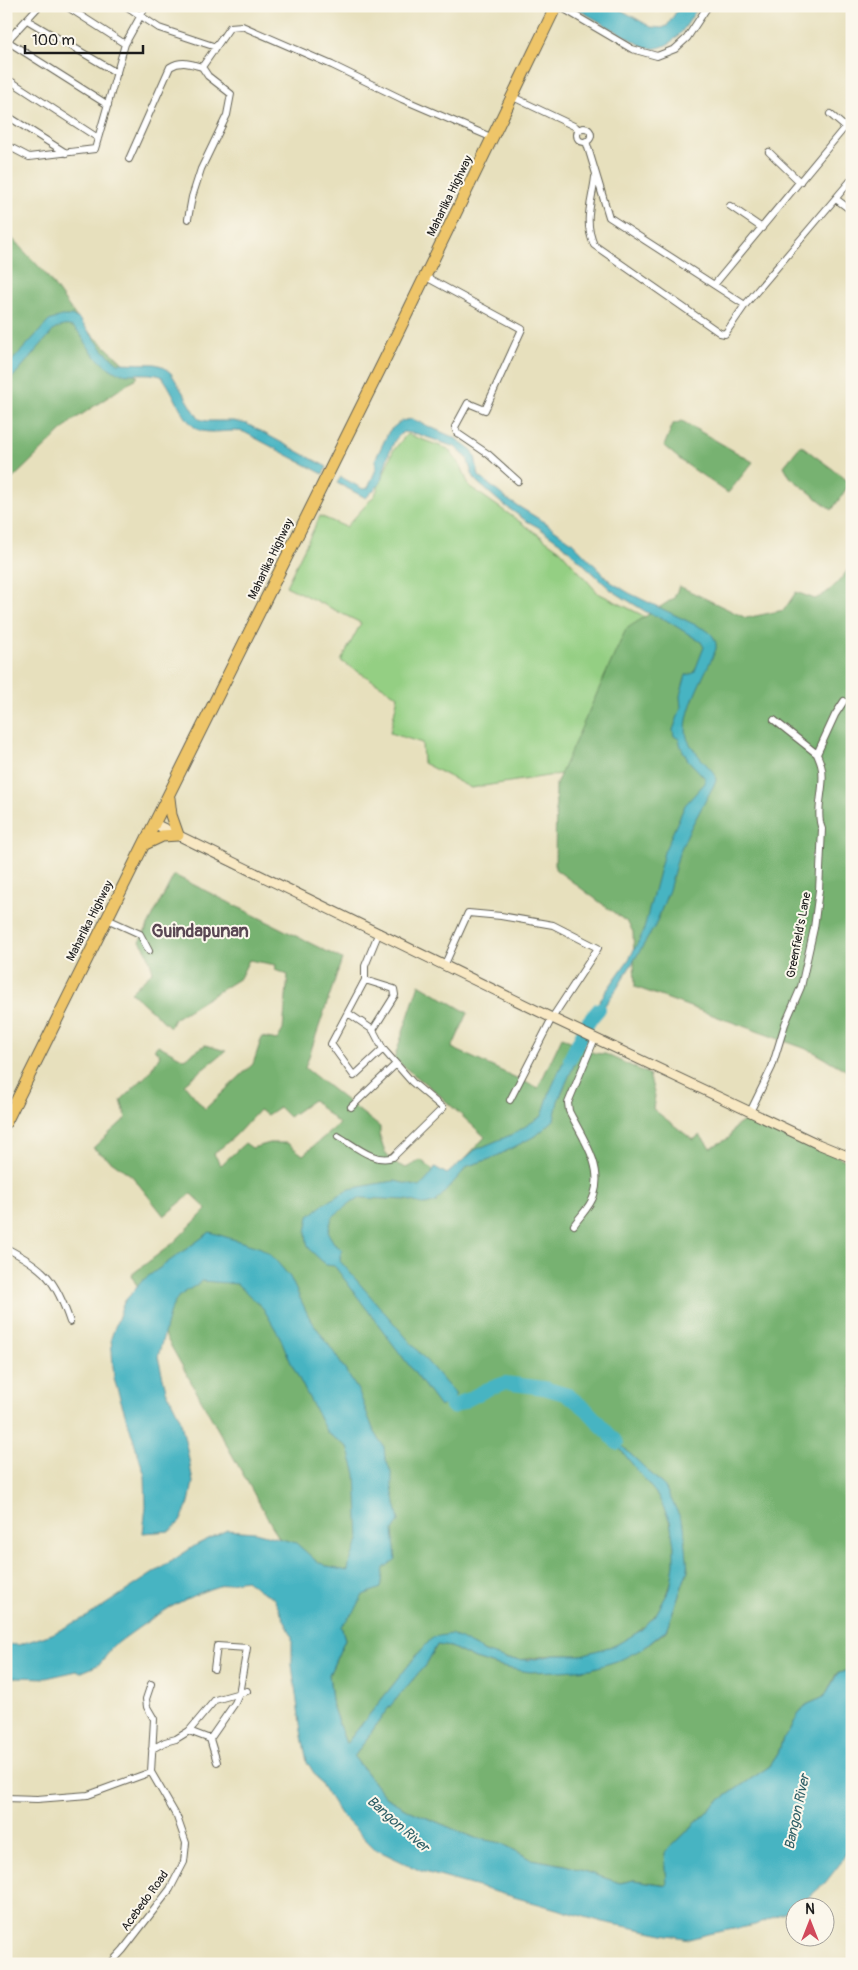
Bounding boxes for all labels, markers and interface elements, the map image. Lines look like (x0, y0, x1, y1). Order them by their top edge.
scale bar (25, 22, 142, 54)
text: 100 m (32, 31, 75, 50)
street label: Maharlika Highway (424, 153, 476, 239)
street label: Maharlika Highway (245, 516, 297, 602)
street label: Maharlika Highway (63, 878, 117, 964)
street label: Greenfield's Lane (783, 891, 815, 979)
district label: Guindapunan (151, 920, 249, 943)
water label: Bangon River (781, 1771, 814, 1851)
water label: Bangon River (364, 1792, 434, 1857)
street label: Acebedo Road (118, 1868, 172, 1934)
north arrow (786, 1898, 836, 1948)
text: N (805, 1901, 815, 1918)

